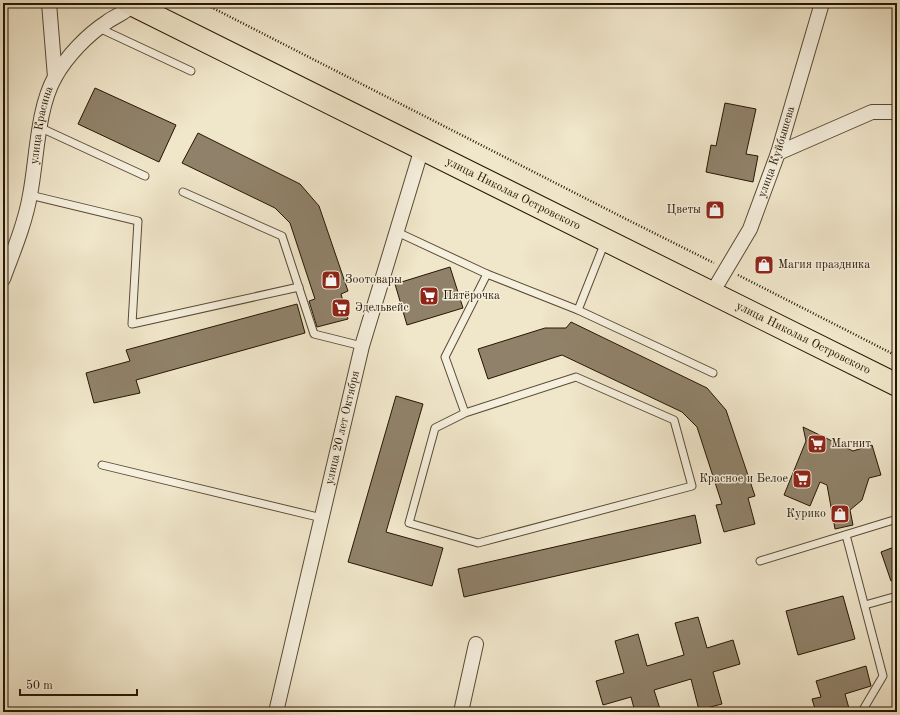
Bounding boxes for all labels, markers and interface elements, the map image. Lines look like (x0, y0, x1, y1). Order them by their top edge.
street label: улица Красина (29, 85, 56, 165)
street label: улица Куйбышева (756, 105, 797, 199)
street label: улица Николая Островского (444, 156, 582, 233)
shop icon: Цветы (704, 199, 726, 221)
place label: Цветы (667, 204, 701, 216)
shop icon: Магия праздника (753, 254, 775, 276)
place label: Магия праздника (778, 259, 870, 271)
shop icon: Зоотовары (320, 269, 342, 291)
place label: Зоотовары (345, 274, 402, 286)
supermarket icon: Пятёрочка (418, 285, 440, 307)
place label: Пятёрочка (443, 290, 500, 302)
supermarket icon: Эдельвейс (330, 297, 352, 319)
street label: улица Николая Островского (734, 300, 872, 377)
place label: Эдельвейс (355, 302, 409, 314)
street label: улица 20 лет Октября (324, 369, 362, 486)
supermarket icon: Магнит (806, 433, 828, 455)
place label: Магнит (831, 438, 871, 450)
supermarket icon: Красное и Белое (791, 468, 813, 490)
place label: Красное и Белое (699, 473, 788, 485)
shop icon: Курико (829, 503, 851, 525)
place label: Курико (786, 508, 826, 520)
scale bar (20, 671, 137, 697)
text: 50 m (26, 679, 53, 692)

